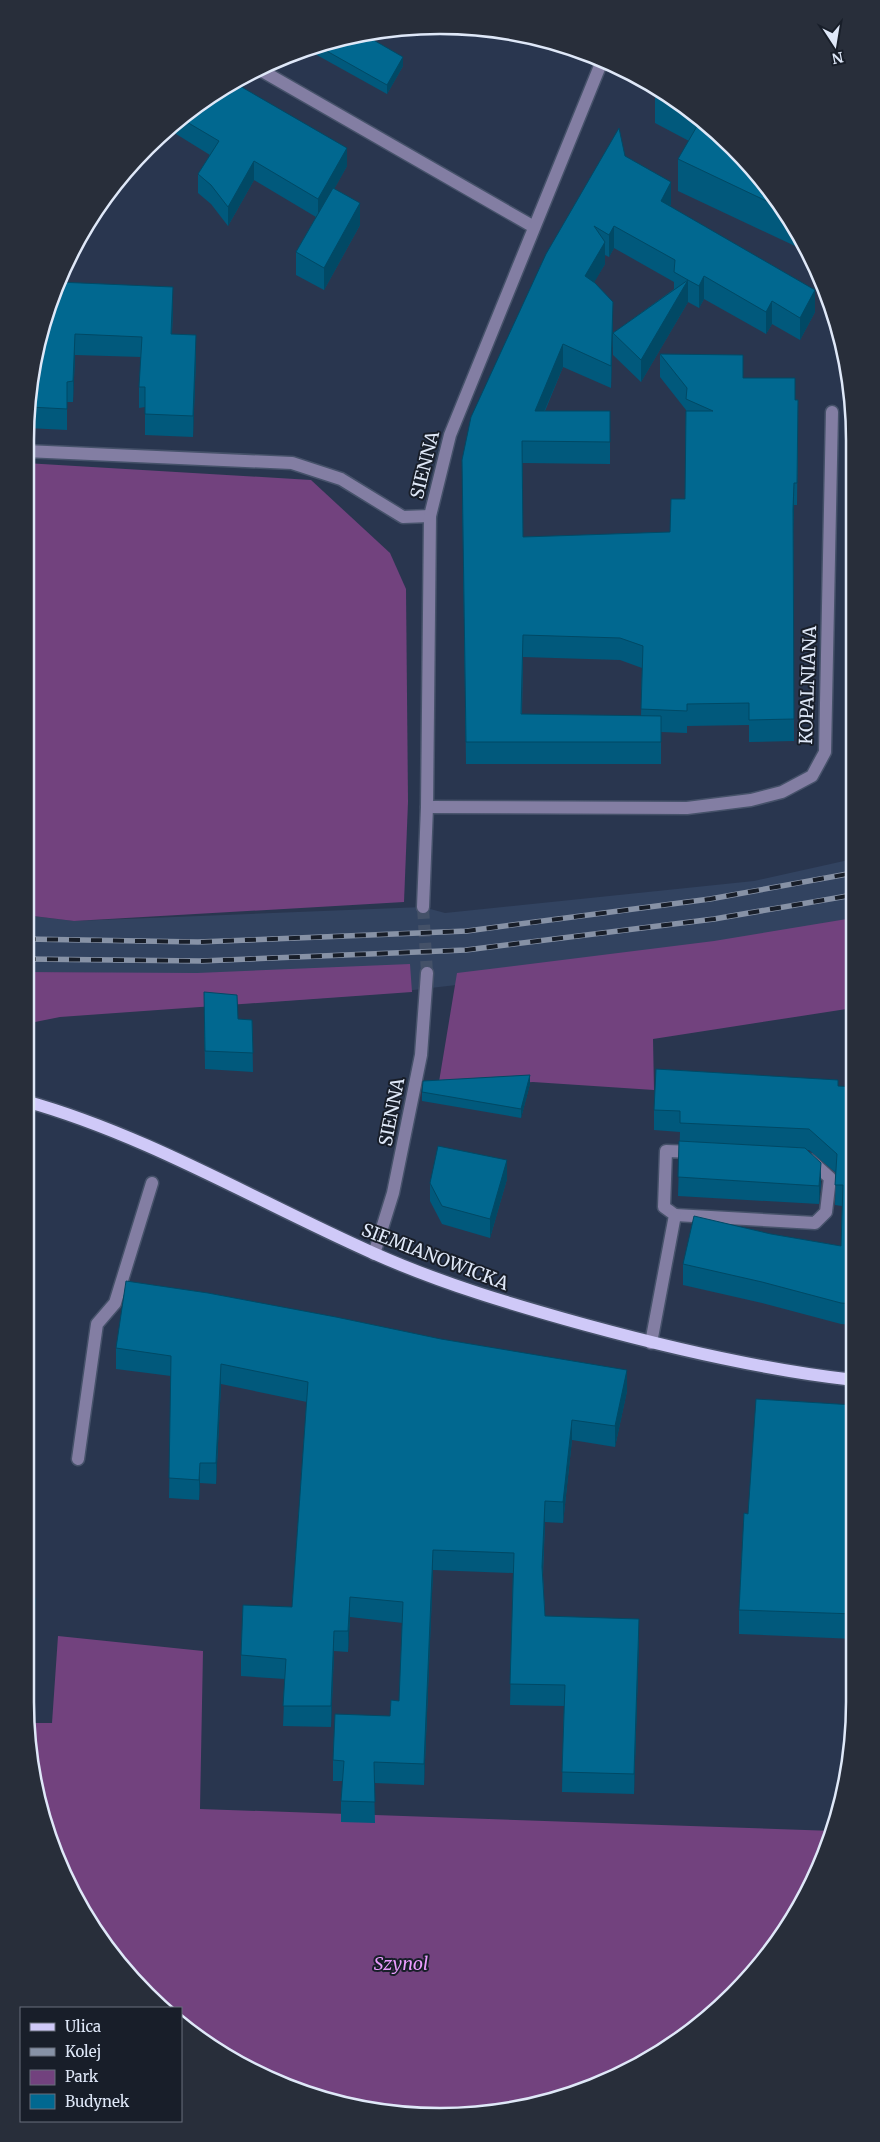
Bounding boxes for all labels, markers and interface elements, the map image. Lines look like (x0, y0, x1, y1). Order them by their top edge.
north arrow (810, 20, 860, 70)
text: N (830, 48, 845, 68)
street label: SIENNA (405, 428, 444, 501)
street label: KOPALNIANA (794, 625, 821, 745)
street label: SIENNA (374, 1075, 409, 1148)
street label: SIEMIANOWICKA (358, 1218, 512, 1295)
park label: Szynol (374, 1952, 428, 1975)
legend (20, 2007, 182, 2122)
text: Ulica (65, 2017, 101, 2036)
text: Kolej (65, 2042, 101, 2061)
text: Park (65, 2067, 99, 2086)
text: Budynek (65, 2092, 130, 2111)

